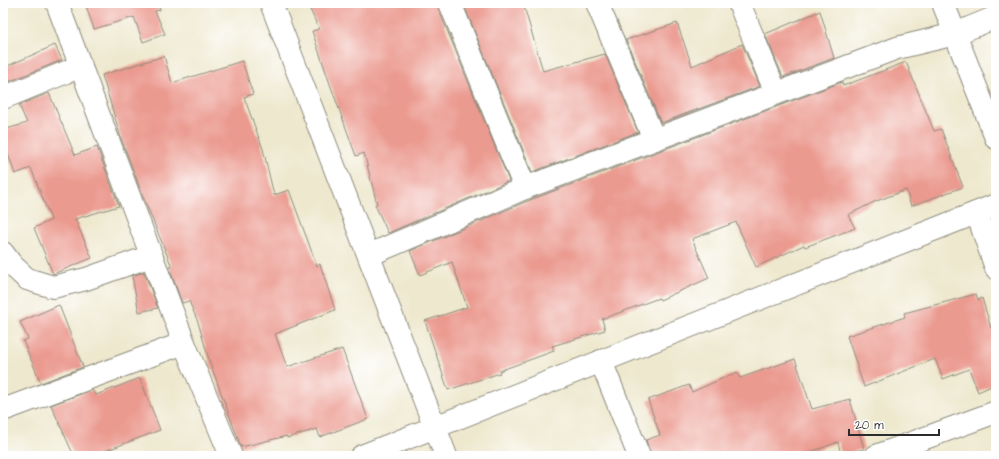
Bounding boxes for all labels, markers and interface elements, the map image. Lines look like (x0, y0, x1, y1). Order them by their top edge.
scale bar (849, 411, 939, 437)
text: 20 m (855, 417, 884, 434)

